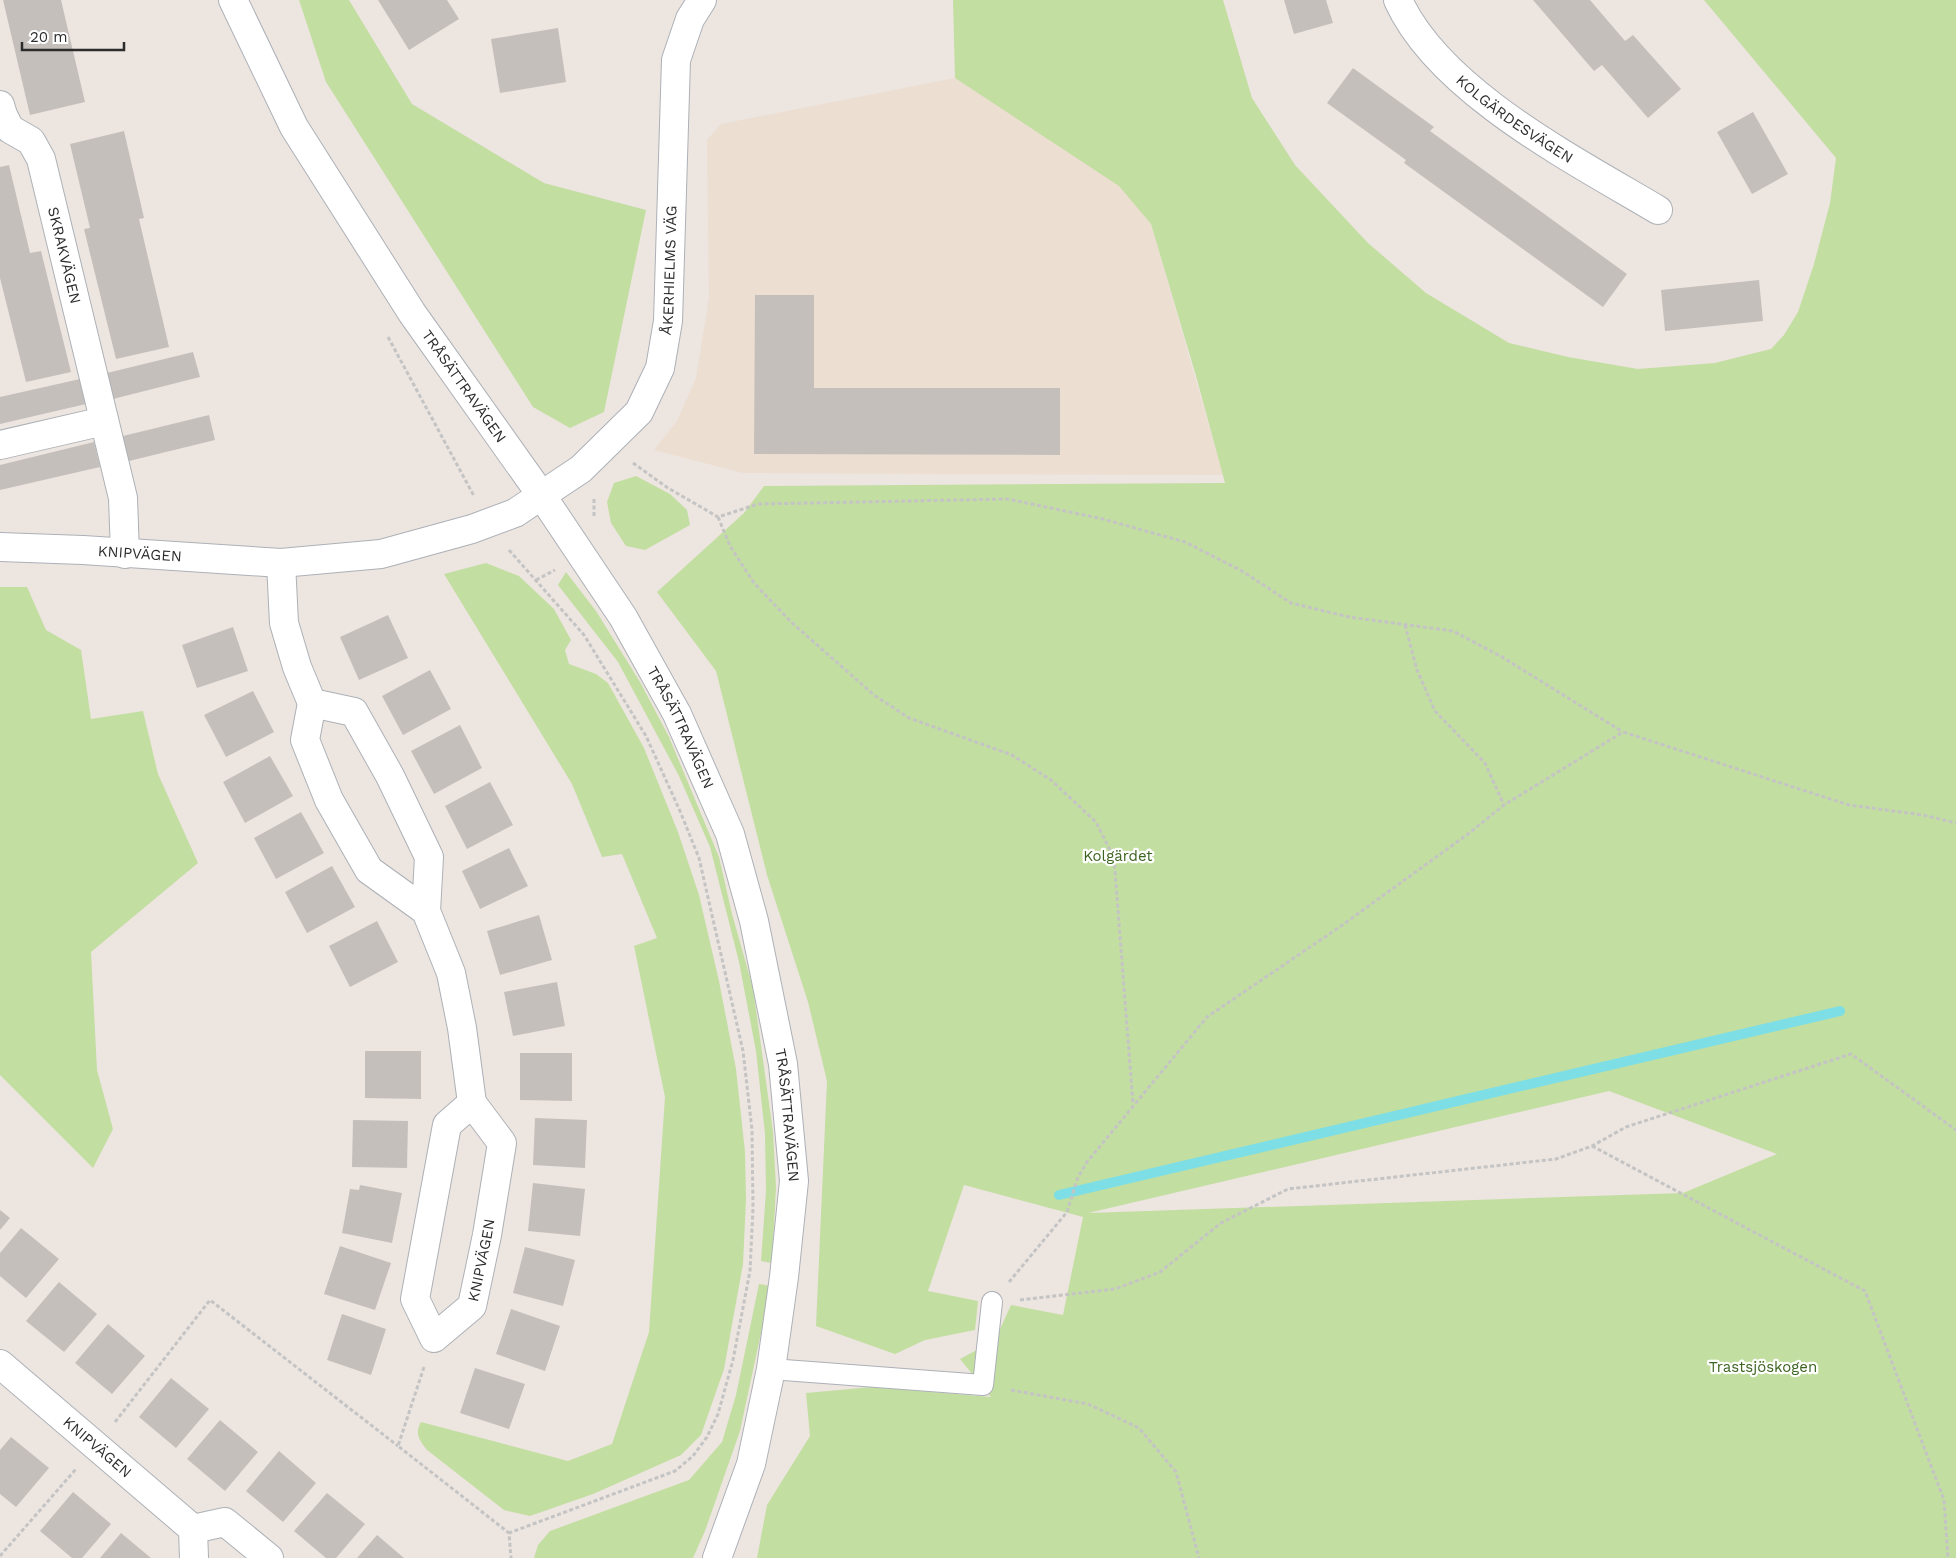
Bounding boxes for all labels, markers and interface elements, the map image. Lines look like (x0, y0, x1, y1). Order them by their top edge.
scale bar (22, 20, 125, 52)
text: 20 m (30, 28, 68, 46)
street label: KOLGÄRDESVÄGEN (1452, 71, 1577, 167)
street label: SKRAKVÄGEN (44, 205, 85, 306)
street label: ÅKERHIELMS VÄG (657, 205, 681, 336)
street label: TRÅSÄTTRAVÄGEN (418, 326, 510, 446)
street label: KNIPVÄGEN (97, 542, 182, 565)
street label: TRÅSÄTTRAVÄGEN (643, 663, 718, 791)
park label: Kolgärdet (1083, 847, 1153, 865)
street label: TRÅSÄTTRAVÄGEN (771, 1047, 803, 1183)
street label: KNIPVÄGEN (464, 1217, 499, 1303)
park label: Trastsjöskogen (1709, 1358, 1817, 1376)
street label: KNIPVÄGEN (59, 1413, 135, 1481)

